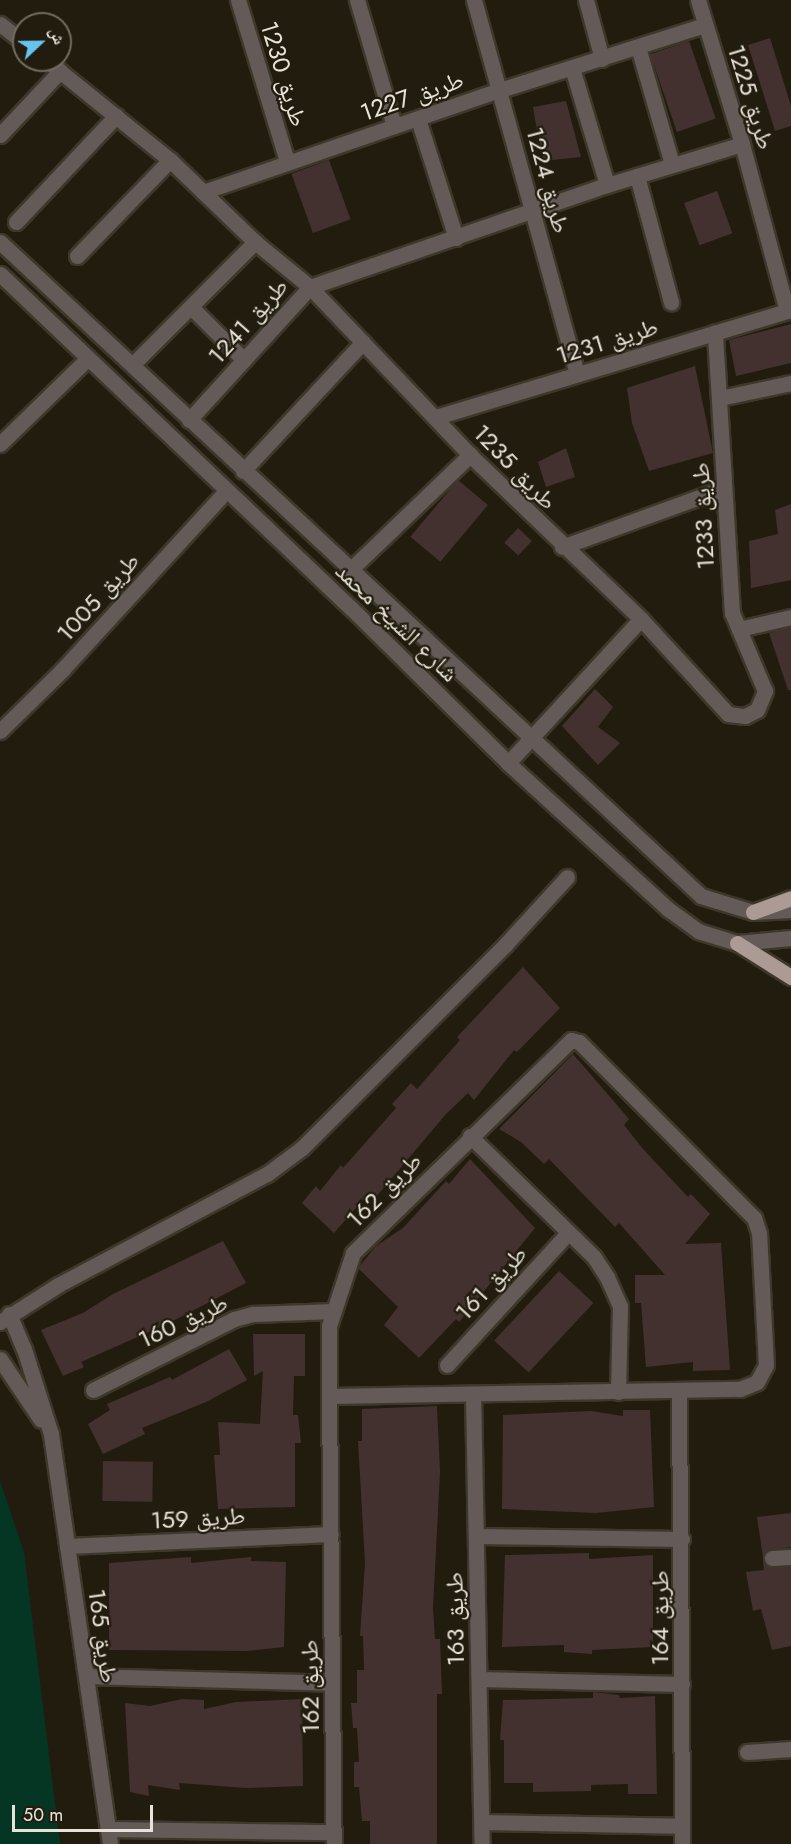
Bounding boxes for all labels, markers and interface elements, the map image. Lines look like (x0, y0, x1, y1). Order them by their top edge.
north arrow (12, 12, 72, 72)
street label: طريق 1230 (254, 18, 314, 130)
text: ش (43, 24, 71, 48)
street label: طريق 1225 (721, 41, 781, 153)
street label: طريق 1227 (357, 65, 467, 127)
street label: طريق 1224 (520, 124, 576, 236)
street label: طريق 1241 (202, 272, 294, 370)
street label: طريق 1231 (553, 312, 661, 370)
street label: طريق 1235 (467, 418, 563, 516)
street label: طريق 1233 (686, 462, 720, 570)
street label: طريق 1005 (51, 547, 145, 647)
street label: شارع الشيخ محمد (330, 556, 464, 688)
street label: طريق 162 (340, 1146, 428, 1234)
street label: طريق 161 (449, 1240, 533, 1326)
street label: طريق 160 (134, 1288, 232, 1354)
street label: طريق 159 (150, 1501, 246, 1535)
street label: طريق 164 (646, 1571, 674, 1665)
street label: طريق 163 (440, 1572, 470, 1666)
street label: طريق 165 (82, 1587, 124, 1685)
street label: طريق 162 (295, 1639, 325, 1735)
scale bar (15, 1793, 156, 1831)
text: 50 m (23, 1802, 63, 1828)

